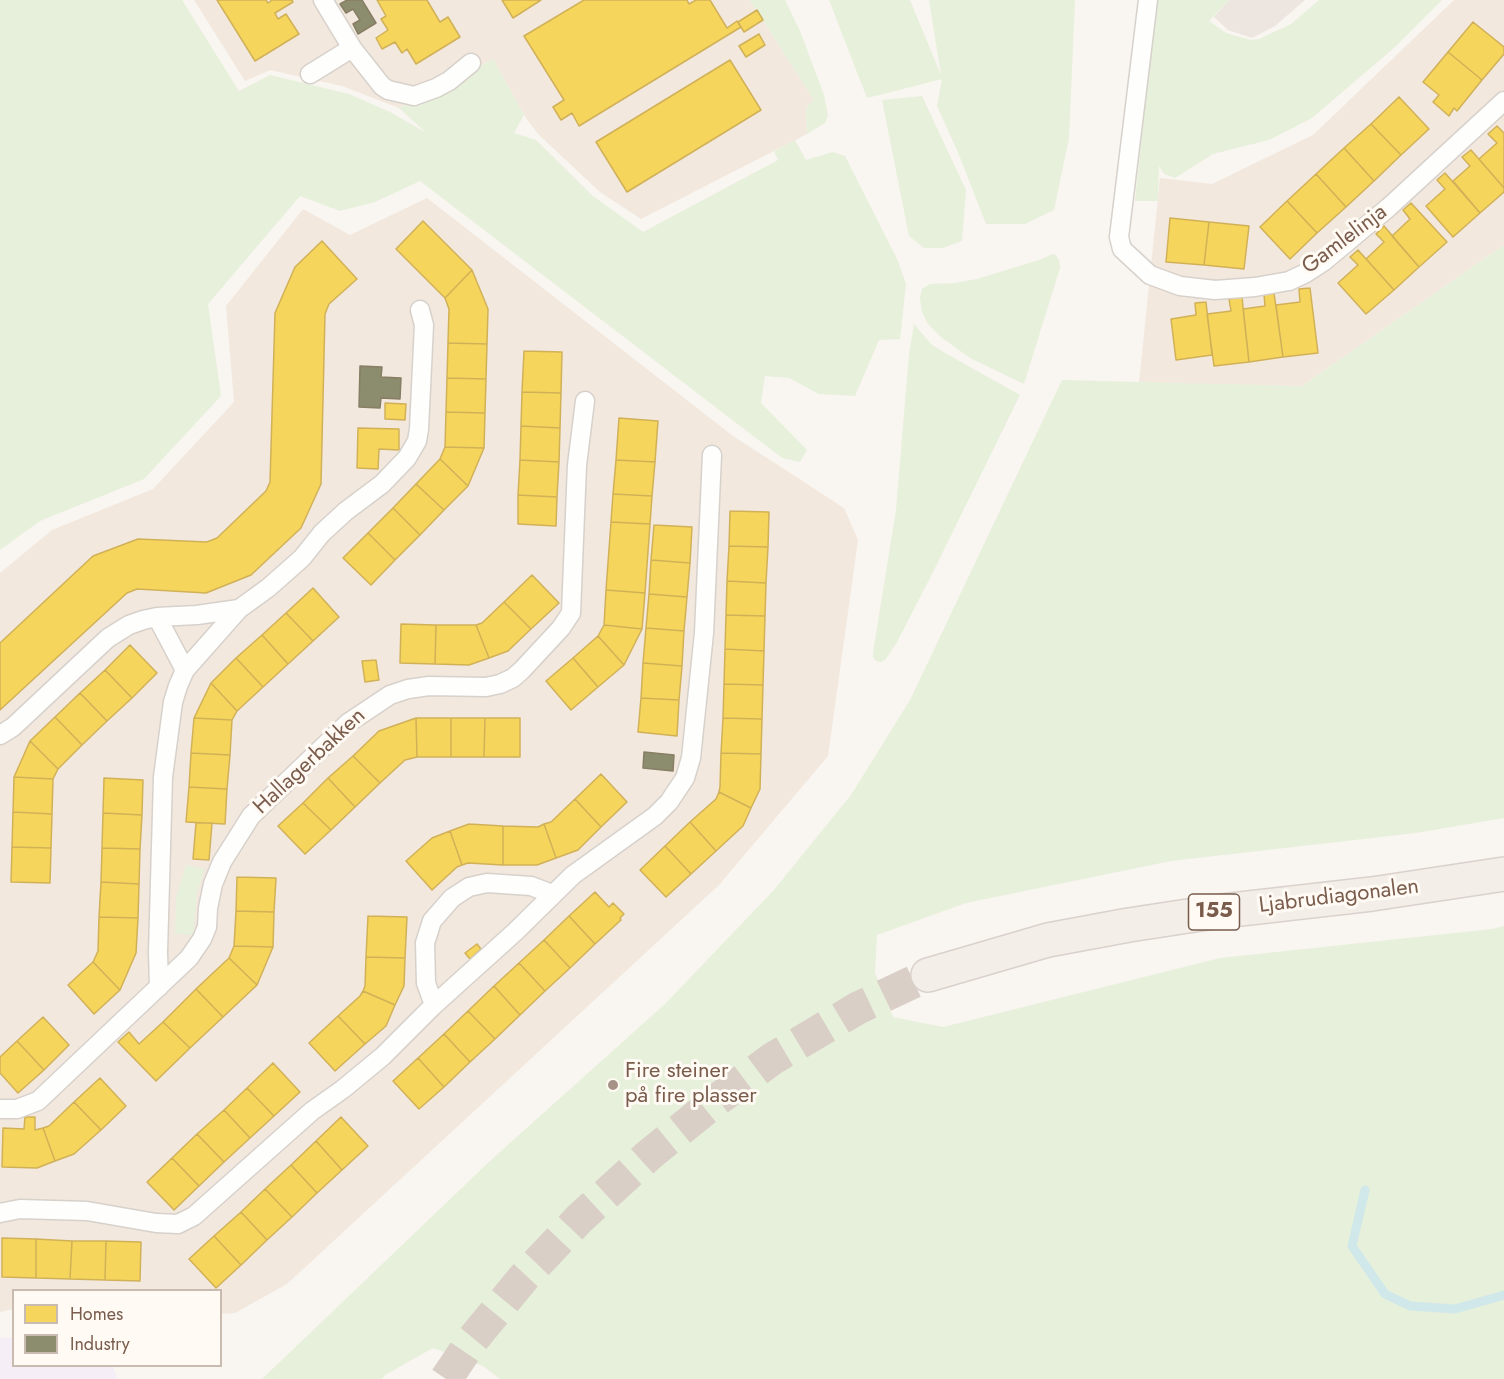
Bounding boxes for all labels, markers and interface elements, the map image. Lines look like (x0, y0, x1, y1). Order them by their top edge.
street label: Gamlelinja (1297, 199, 1393, 281)
street label: Hallagerbakken (249, 703, 371, 821)
street label: Ljabrudiagonalen (1257, 874, 1421, 920)
road number: 155 (1188, 894, 1240, 930)
place label: Fire steiner på fire plasser (625, 1059, 757, 1110)
marker: Fire steiner på fire plasser (606, 1078, 620, 1092)
legend (12, 1289, 222, 1367)
text: Homes (70, 1301, 123, 1327)
text: Industry (70, 1331, 130, 1357)

